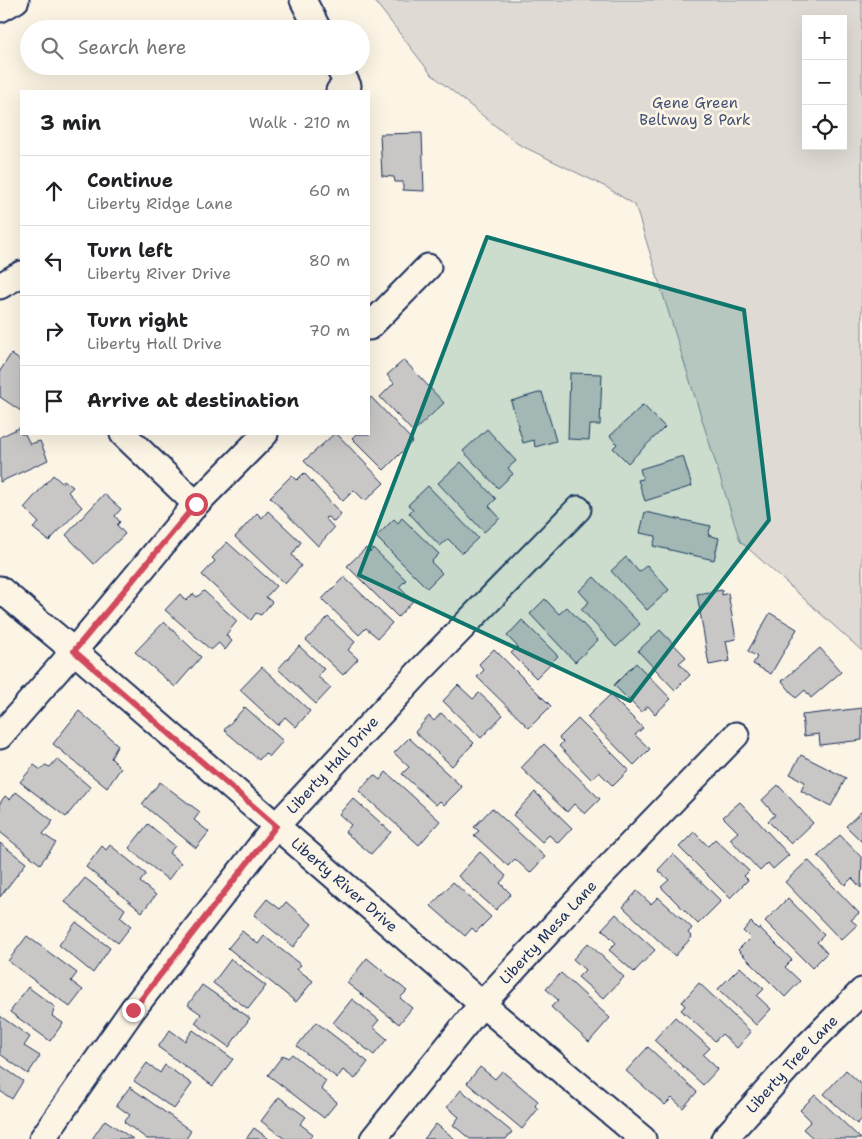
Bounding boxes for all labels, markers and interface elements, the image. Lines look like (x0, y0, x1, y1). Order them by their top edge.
map controls (802, 15, 847, 150)
button: + (802, 15, 847, 60)
search box (20, 20, 370, 75)
icon: search (38, 34, 66, 62)
text: Search here (78, 35, 187, 60)
button: − (802, 60, 847, 105)
park label: Gene Green Beltway 8 Park (639, 93, 751, 130)
button: locate (802, 105, 847, 150)
text: 3 min (40, 109, 101, 137)
text: Walk · 210 m (249, 112, 350, 133)
text: Continue (87, 168, 173, 193)
icon: ahead (40, 177, 68, 205)
text: 60 m (309, 180, 350, 201)
text: Liberty Ridge Lane (87, 193, 233, 214)
text: Turn left (87, 238, 173, 263)
icon: left (40, 247, 68, 275)
text: 80 m (309, 250, 350, 271)
text: Liberty River Drive (87, 263, 231, 284)
text: Turn right (87, 308, 188, 333)
icon: right (40, 317, 68, 345)
text: 70 m (309, 320, 350, 341)
text: Liberty Hall Drive (87, 333, 222, 354)
icon: arrive (40, 387, 68, 415)
text: Arrive at destination (87, 388, 299, 413)
route start (185, 493, 208, 516)
street label: Liberty Hall Drive (282, 712, 383, 818)
street label: Liberty River Drive (287, 833, 402, 937)
street label: Liberty Mesa Lane (495, 876, 601, 989)
route end (122, 999, 145, 1022)
street label: Liberty Tree Lane (742, 1011, 842, 1118)

